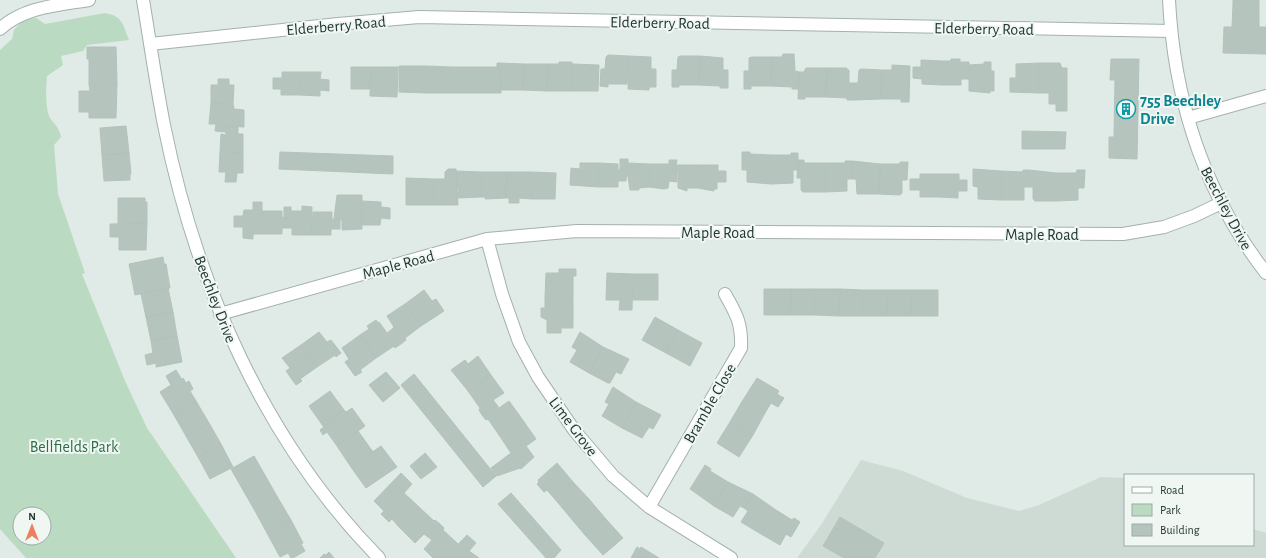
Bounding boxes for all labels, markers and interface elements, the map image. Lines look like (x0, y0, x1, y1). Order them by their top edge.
street label: Elderberry Road (286, 14, 387, 39)
street label: Elderberry Road (610, 14, 710, 33)
street label: Elderberry Road (934, 20, 1034, 39)
place label: 755 Beechley Drive (1140, 93, 1222, 127)
building icon: 755 Beechley Drive (1115, 98, 1137, 120)
street label: Beechley Drive (1197, 164, 1255, 253)
street label: Maple Road (681, 225, 755, 241)
street label: Maple Road (1005, 227, 1079, 243)
street label: Maple Road (361, 248, 436, 282)
street label: Beechley Drive (190, 254, 239, 345)
street label: Bramble Close (681, 361, 739, 446)
street label: Lime Grove (546, 394, 600, 459)
park label: Bellfields Park (30, 439, 119, 455)
legend (1124, 474, 1254, 546)
text: Road (1160, 484, 1184, 496)
text: Park (1160, 504, 1181, 516)
north arrow (12, 506, 52, 546)
text: N (28, 511, 36, 522)
text: Building (1160, 524, 1200, 536)

